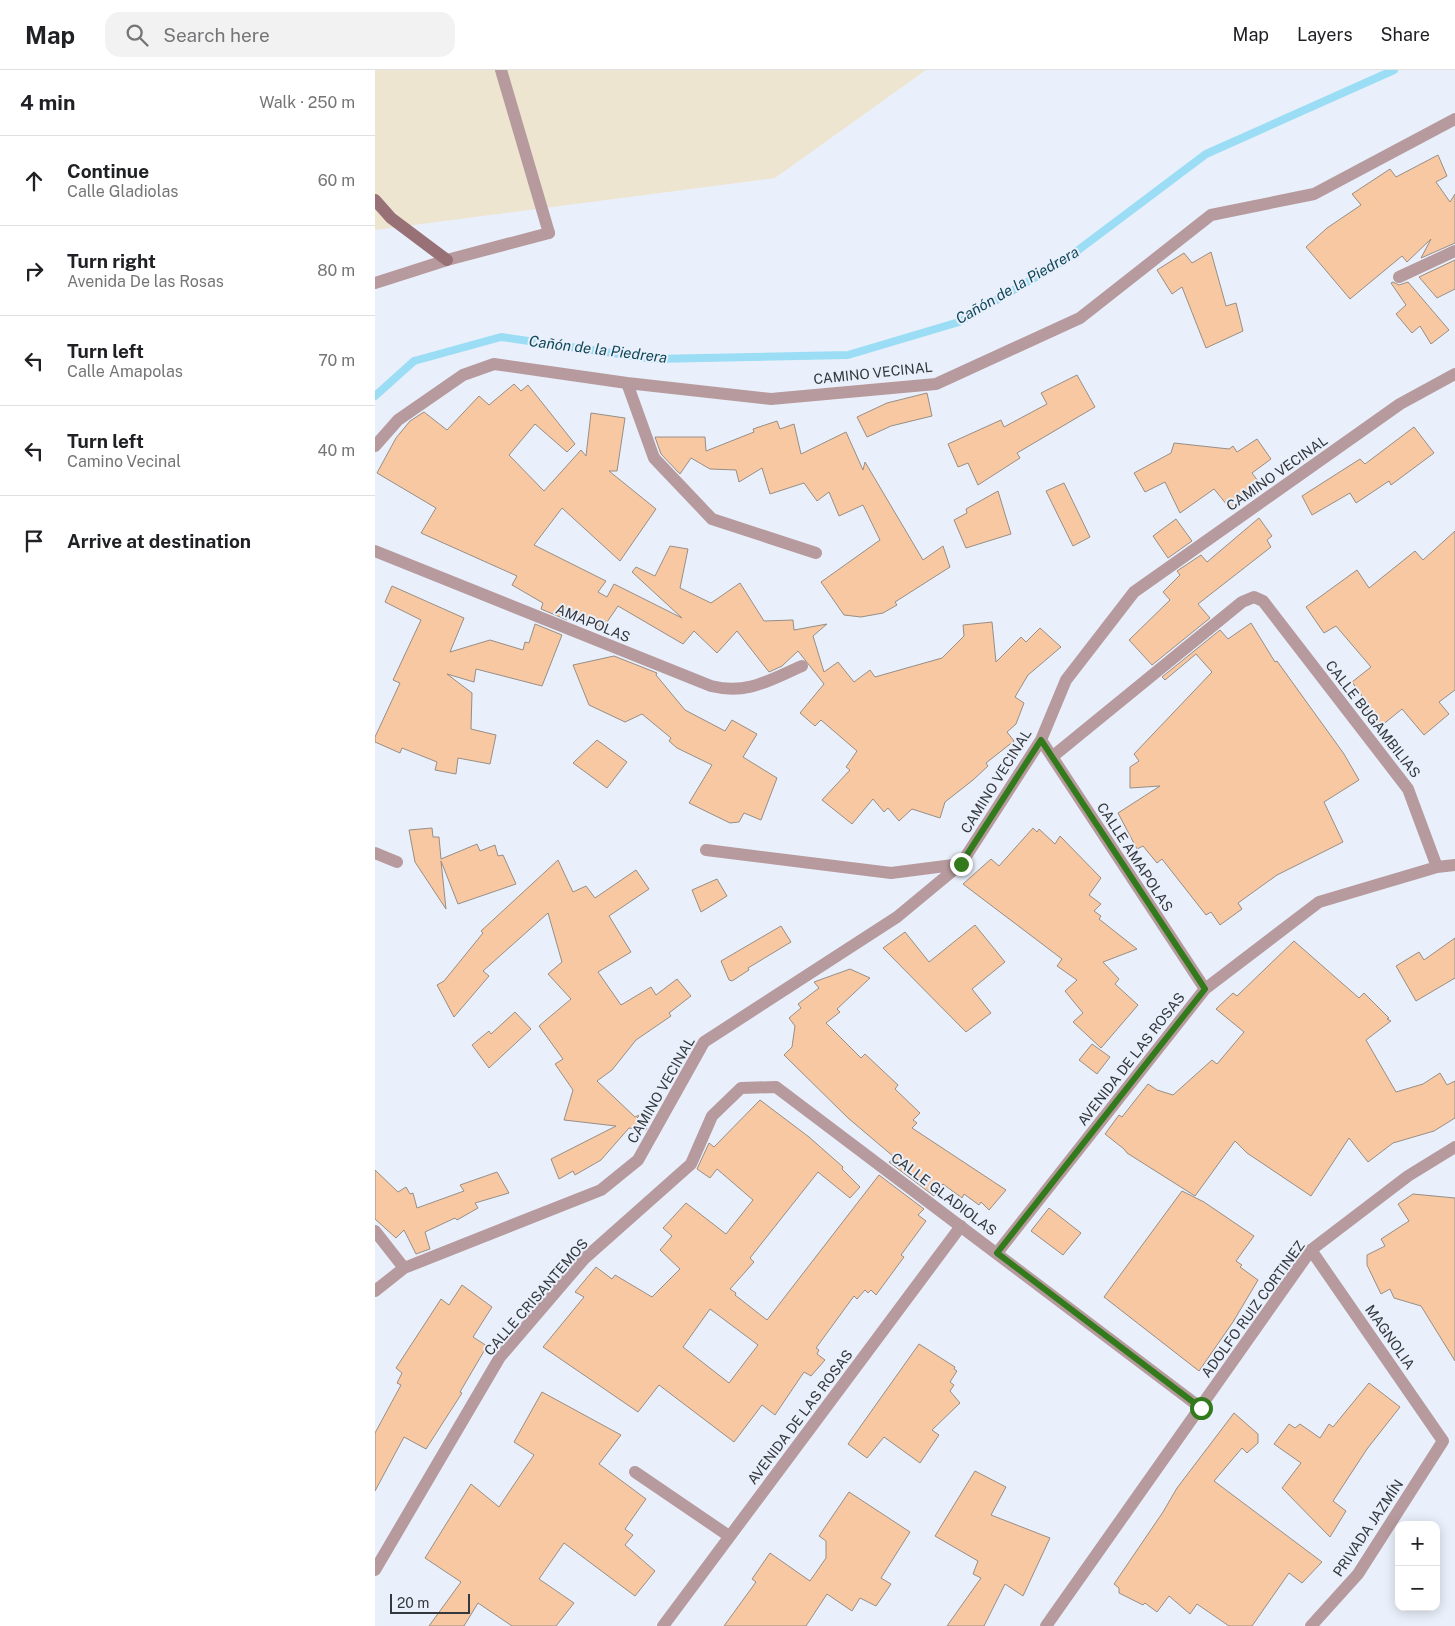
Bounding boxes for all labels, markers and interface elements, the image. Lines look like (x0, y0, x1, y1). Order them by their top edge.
search box (105, 12, 455, 57)
text: Map (25, 21, 75, 49)
icon: search (123, 21, 151, 49)
text: Search here (163, 24, 270, 46)
text: Map (1233, 24, 1269, 45)
text: Layers (1297, 24, 1353, 45)
text: Share (1381, 24, 1430, 45)
text: 4 min (20, 90, 75, 115)
text: Walk · 250 m (259, 93, 355, 112)
text: Continue (67, 160, 149, 182)
icon: ahead (20, 167, 48, 195)
text: 60 m (318, 171, 355, 190)
text: Calle Gladiolas (67, 182, 178, 201)
water label: Cañón de la Piedrera (952, 243, 1082, 327)
text: Turn right (67, 250, 156, 272)
icon: right (20, 257, 48, 285)
text: 80 m (317, 261, 355, 280)
text: Avenida De las Rosas (67, 272, 224, 291)
water label: Cañón de la Piedrera (528, 332, 668, 366)
text: Turn left (67, 340, 144, 362)
icon: left (20, 347, 48, 375)
text: 70 m (318, 351, 355, 370)
street label: CAMINO VECINAL (813, 359, 933, 387)
text: Calle Amapolas (67, 362, 183, 381)
text: Turn left (67, 430, 144, 452)
street label: CAMINO VECINAL (1223, 432, 1331, 514)
icon: left (20, 437, 48, 465)
text: 40 m (317, 441, 355, 460)
text: Camino Vecinal (67, 452, 181, 471)
icon: arrive (20, 527, 48, 555)
text: Arrive at destination (67, 530, 251, 552)
street label: AMAPOLAS (553, 601, 633, 645)
street label: CALLE BUGAMBILIAS (1322, 657, 1424, 781)
street label: CAMINO VECINAL (957, 726, 1035, 836)
street label: CALLE AMAPOLAS (1094, 800, 1176, 914)
route end (950, 853, 973, 876)
street label: AVENIDA DE LAS ROSAS (1074, 989, 1188, 1129)
street label: CAMINO VECINAL (624, 1034, 698, 1146)
street label: CALLE GLADIOLAS (888, 1149, 1000, 1239)
street label: CALLE CRISANTEMOS (481, 1235, 591, 1359)
street label: ADOLFO RUIZ CORTINEZ (1198, 1237, 1308, 1380)
street label: MAGNOLIA (1362, 1302, 1418, 1372)
street label: AVENIDA DE LAS ROSAS (744, 1347, 856, 1487)
route start (1190, 1397, 1213, 1420)
street label: PRIVADA JAZMÍN (1329, 1476, 1406, 1580)
map controls (1395, 1521, 1440, 1611)
button: + (1395, 1521, 1440, 1566)
button: − (1395, 1566, 1440, 1611)
scale bar (390, 1591, 470, 1614)
text: 20 m (397, 1595, 429, 1611)

